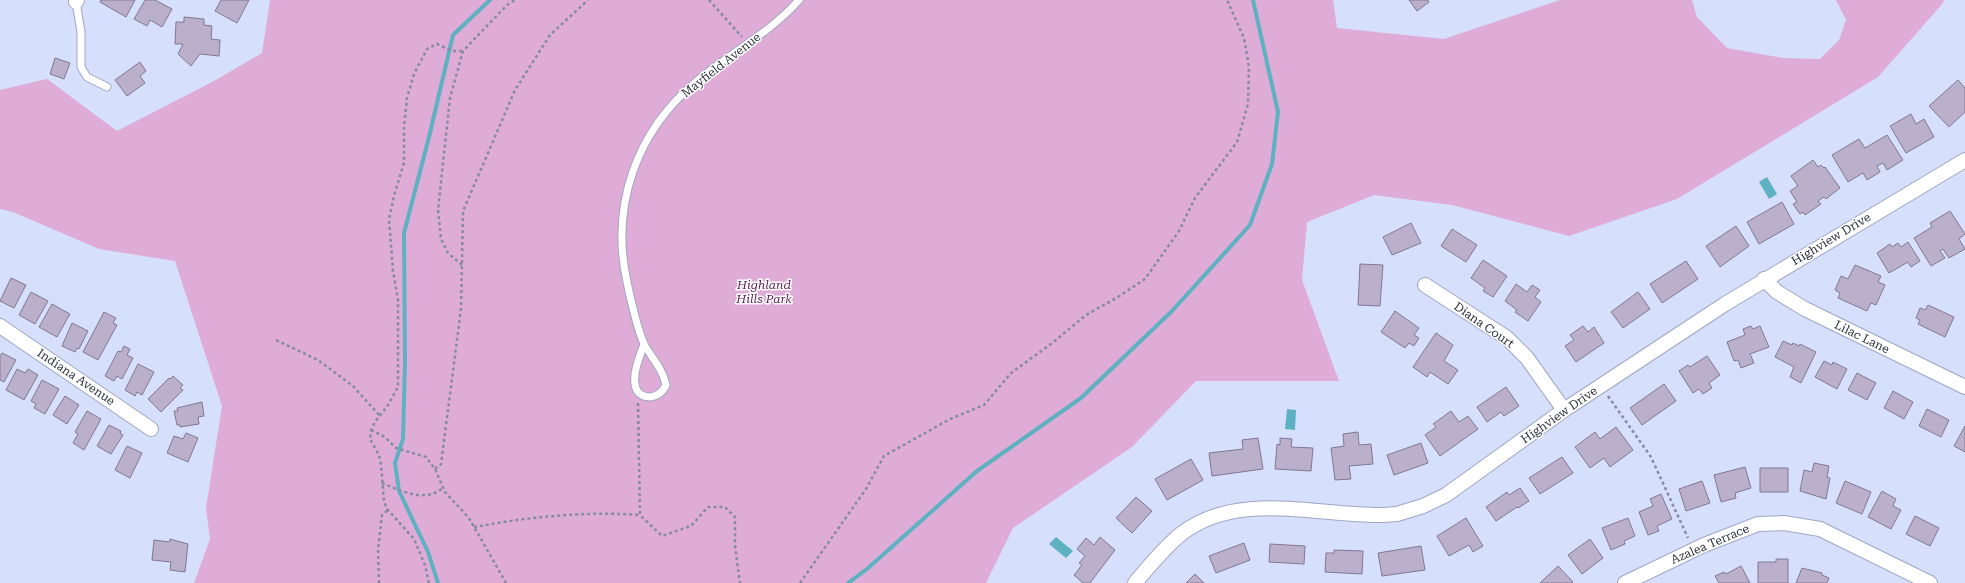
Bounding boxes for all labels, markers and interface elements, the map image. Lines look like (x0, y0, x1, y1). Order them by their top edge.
street label: Mayfield Avenue (679, 29, 764, 100)
street label: Highview Drive (1789, 210, 1873, 268)
park label: Highland Hills Park (735, 278, 792, 306)
street label: Diana Court (1451, 299, 1517, 351)
street label: Lilac Lane (1832, 318, 1892, 357)
street label: Indiana Avenue (35, 346, 118, 408)
street label: Highview Drive (1518, 383, 1600, 446)
street label: Azalea Terrace (1669, 521, 1752, 567)

